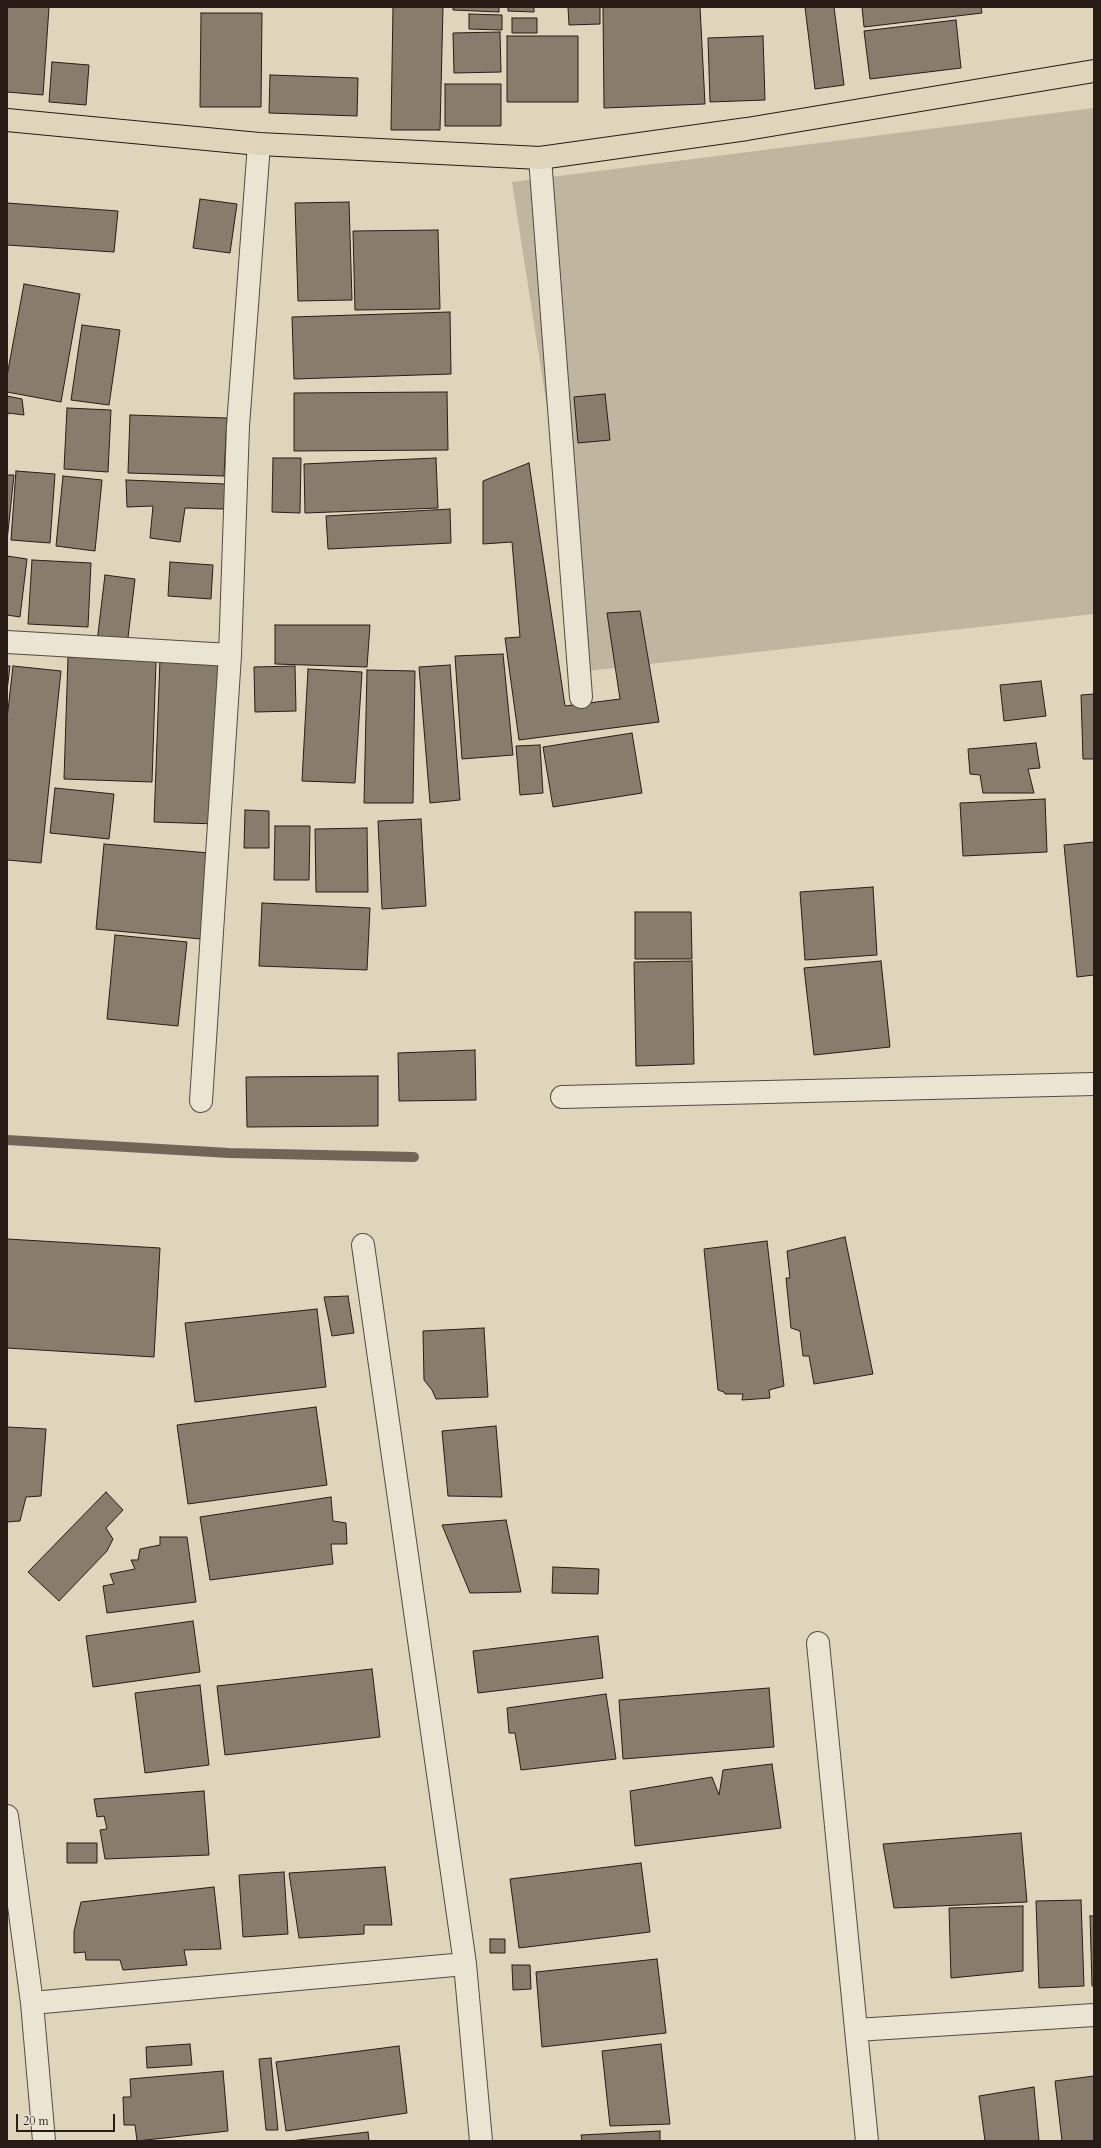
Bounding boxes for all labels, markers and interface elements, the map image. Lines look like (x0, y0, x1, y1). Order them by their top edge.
scale bar (18, 2106, 117, 2132)
text: 20 m (23, 2113, 49, 2129)

